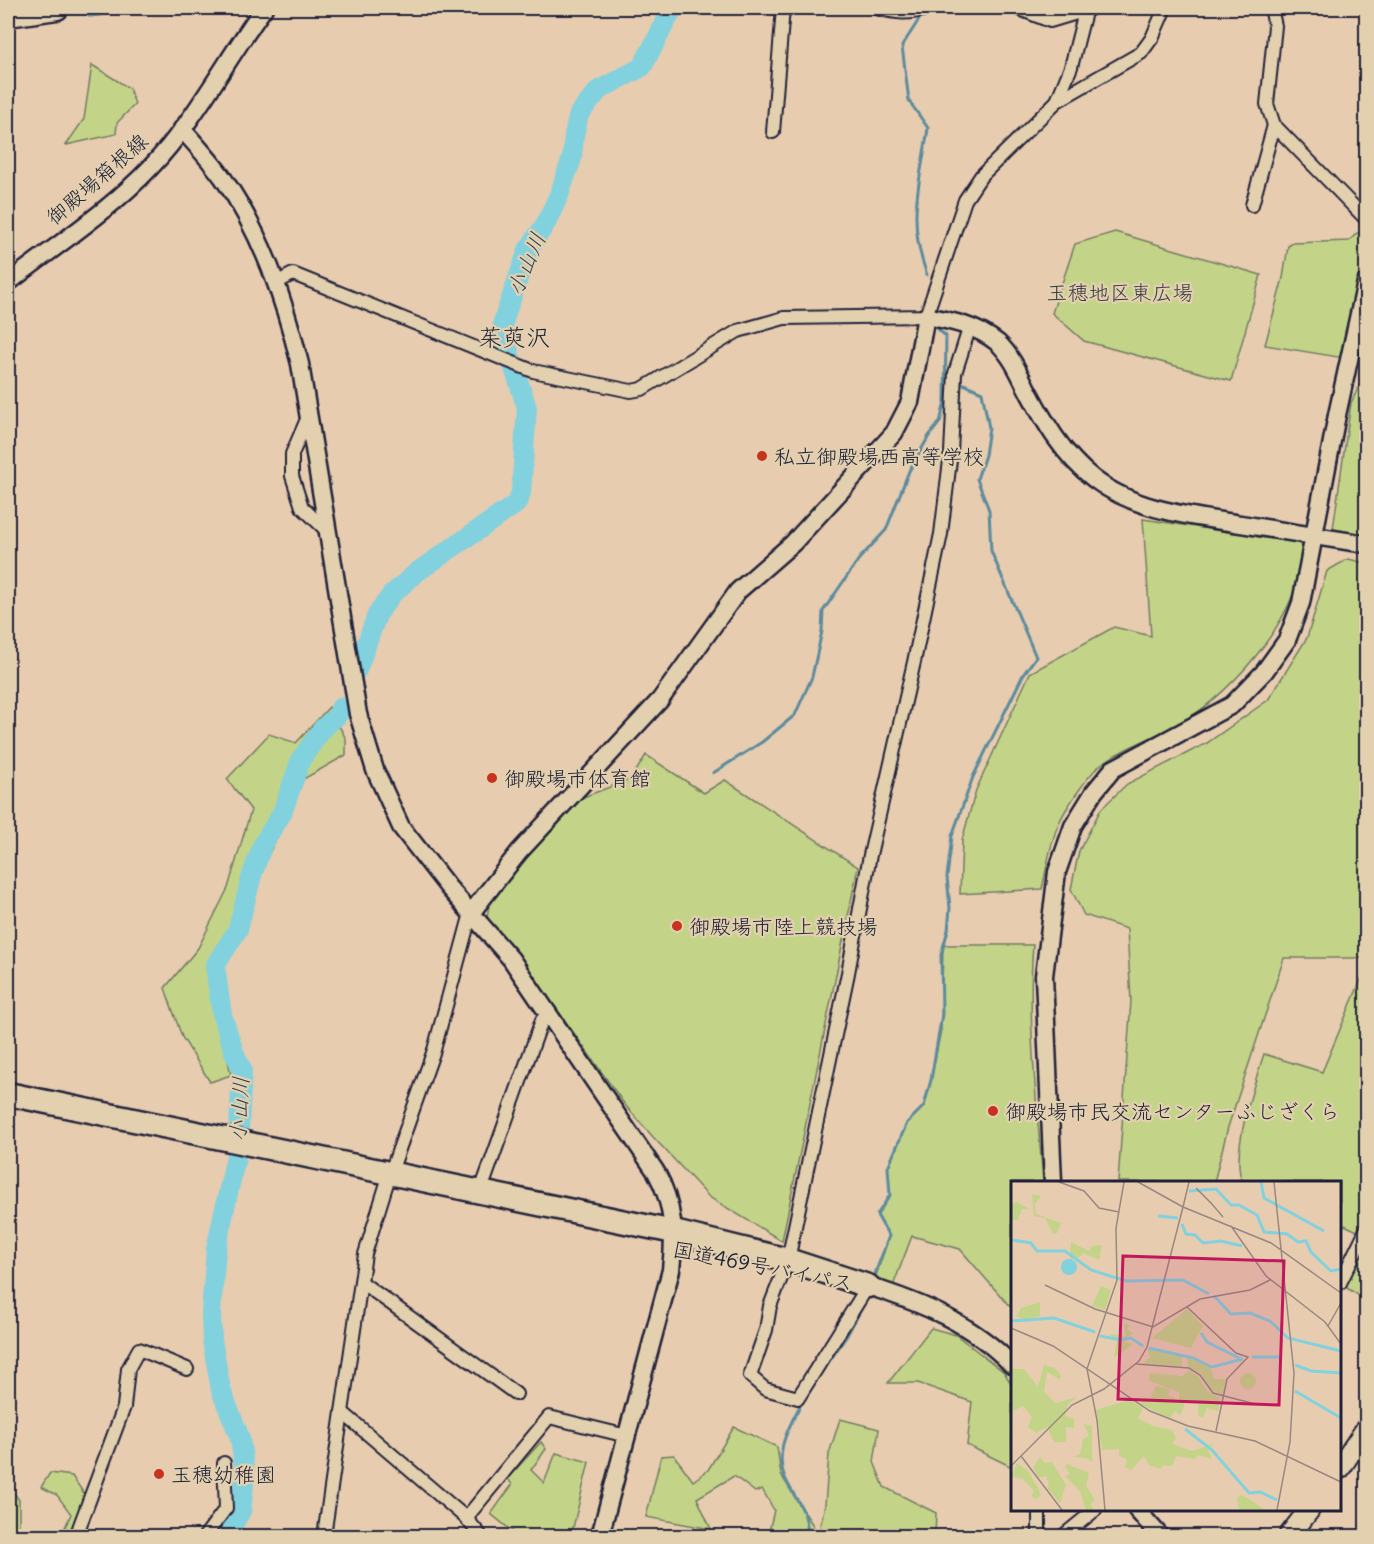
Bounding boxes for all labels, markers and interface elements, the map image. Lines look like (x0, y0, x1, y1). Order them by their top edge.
street label: 御殿場箱根線 (41, 127, 153, 231)
water label: 小山川 (500, 228, 552, 300)
park label: 玉穂地区東広場 (1047, 279, 1194, 306)
district label: 茱萸沢 (478, 322, 550, 352)
place label: 私立御殿場西高等学校 (774, 443, 984, 470)
marker: 私立御殿場西高等学校 (755, 449, 769, 463)
place label: 御殿場市体育館 (504, 765, 651, 792)
marker: 御殿場市体育館 (485, 771, 499, 785)
place label: 御殿場市陸上競技場 (689, 913, 878, 940)
marker: 御殿場市陸上競技場 (670, 919, 684, 933)
water label: 小山川 (223, 1075, 255, 1143)
place label: 御殿場市民交流センターふじざくら (1005, 1098, 1341, 1125)
marker: 御殿場市民交流センターふじざくら (986, 1104, 1000, 1118)
inset map (1011, 1181, 1341, 1511)
street label: 国道469号バイパス (671, 1235, 855, 1297)
place label: 玉穂幼稚園 (171, 1461, 276, 1488)
marker: 玉穂幼稚園 (152, 1467, 166, 1481)

